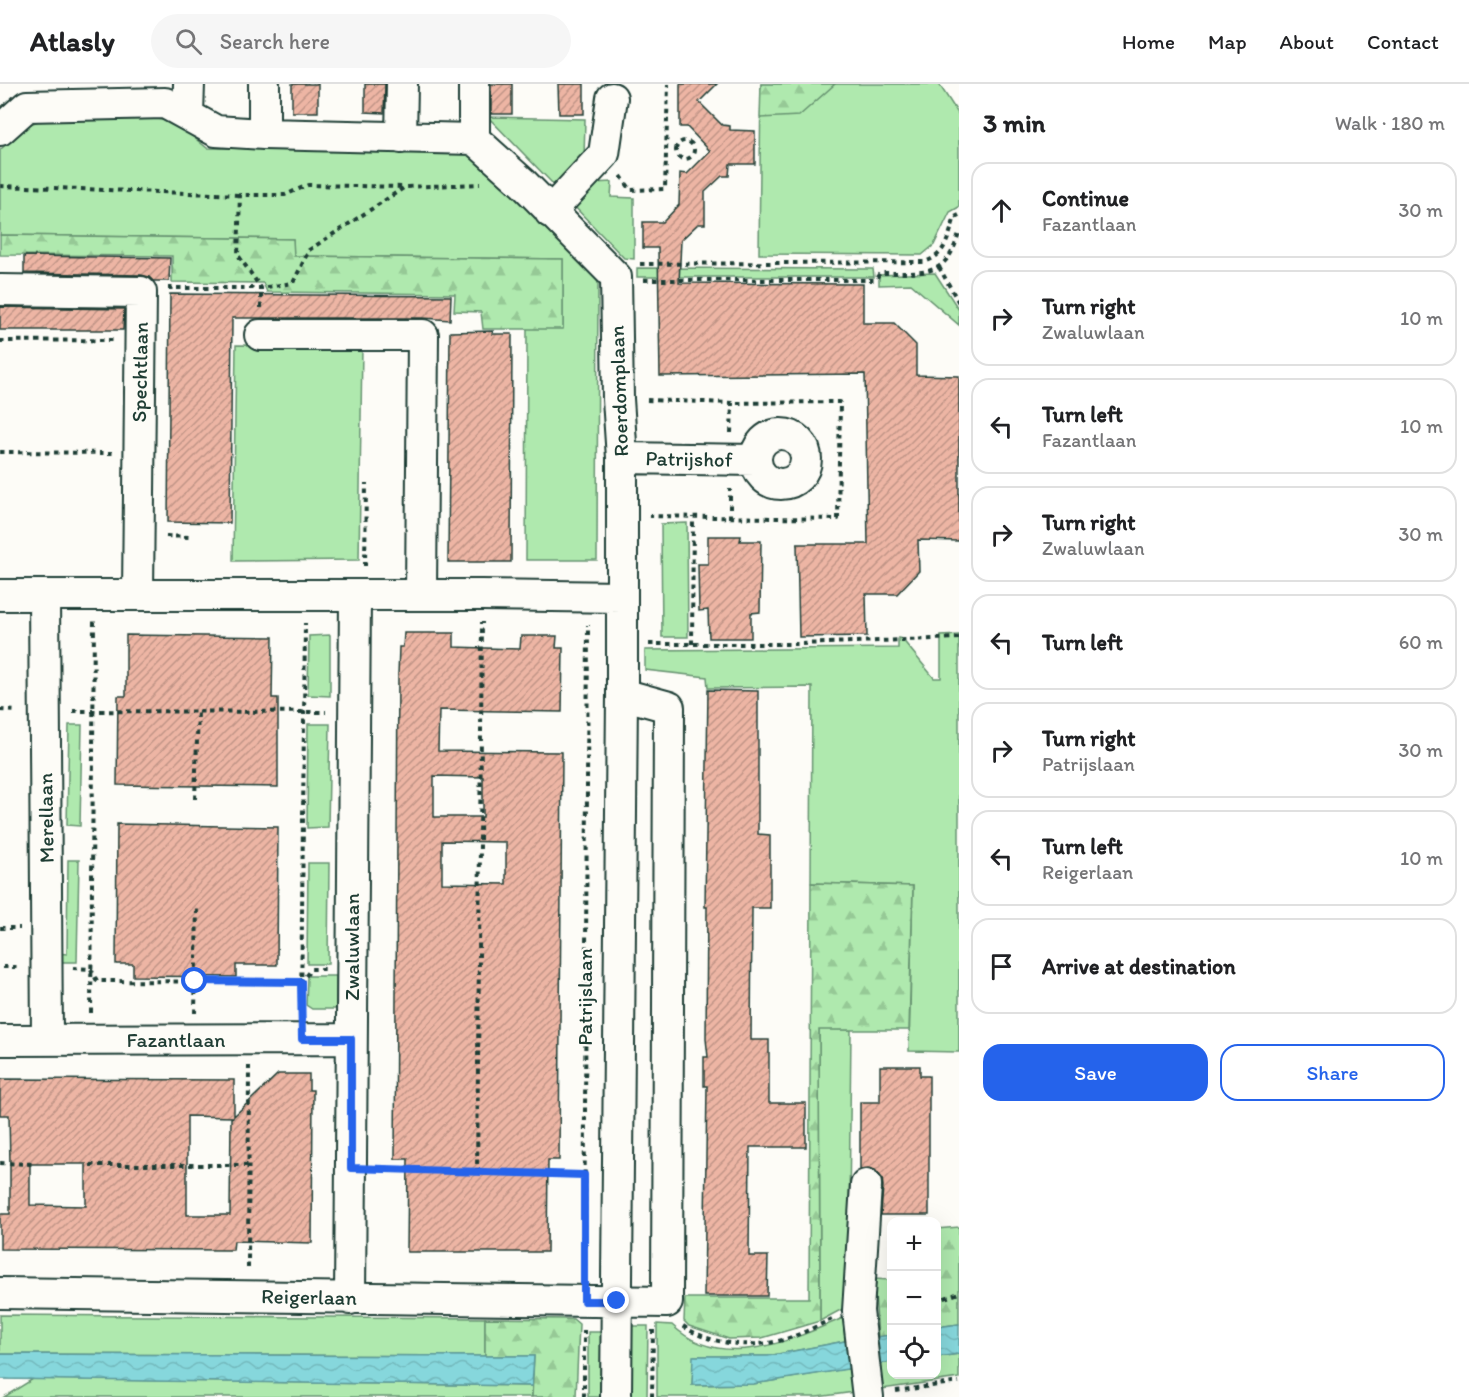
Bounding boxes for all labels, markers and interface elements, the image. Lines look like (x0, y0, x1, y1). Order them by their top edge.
search box (151, 14, 571, 68)
text: Atlasly (30, 24, 115, 58)
icon: search (172, 25, 205, 58)
text: Search here (220, 28, 330, 55)
text: Home (1122, 29, 1175, 54)
text: Map (1208, 29, 1247, 54)
text: About (1280, 29, 1334, 54)
text: Contact (1367, 29, 1439, 54)
text: 3 min (983, 107, 1045, 139)
text: Walk · 180 m (1335, 111, 1445, 135)
text: Continue (1042, 185, 1129, 212)
icon: ahead (985, 194, 1018, 227)
text: 30 m (1398, 198, 1443, 222)
text: Fazantlaan (1042, 212, 1136, 236)
text: Turn right (1042, 293, 1136, 320)
icon: right (985, 302, 1018, 335)
text: 10 m (1400, 306, 1443, 330)
text: Zwaluwlaan (1042, 320, 1145, 344)
street label: Spechtlaan (126, 321, 153, 423)
street label: Roerdomplaan (604, 325, 633, 457)
text: Turn left (1042, 401, 1123, 428)
icon: left (985, 410, 1018, 443)
text: 10 m (1400, 414, 1443, 438)
text: Fazantlaan (1042, 428, 1136, 452)
street label: Patrijshof (645, 445, 733, 472)
text: Turn right (1042, 509, 1136, 536)
icon: right (985, 518, 1018, 551)
text: 30 m (1398, 522, 1443, 546)
text: Zwaluwlaan (1042, 536, 1145, 560)
icon: left (985, 626, 1018, 659)
text: Turn left (1042, 629, 1123, 656)
text: 60 m (1399, 630, 1443, 654)
text: Turn right (1042, 725, 1136, 752)
icon: right (985, 734, 1018, 767)
text: 30 m (1398, 738, 1443, 762)
text: Patrijslaan (1042, 752, 1135, 776)
street label: Merellaan (32, 772, 59, 863)
text: Turn left (1042, 833, 1123, 860)
icon: left (985, 842, 1018, 875)
text: 10 m (1400, 846, 1443, 870)
text: Reigerlaan (1042, 860, 1133, 884)
street label: Zwaluwlaan (339, 893, 364, 1001)
street label: Patrijslaan (572, 948, 597, 1046)
icon: arrive (985, 950, 1018, 983)
text: Arrive at destination (1042, 953, 1236, 980)
route start (181, 967, 207, 993)
street label: Fazantlaan (126, 1027, 226, 1052)
button: Save (983, 1044, 1208, 1101)
button: Share (1220, 1044, 1445, 1101)
map controls (887, 1217, 941, 1379)
button: + (887, 1217, 941, 1271)
button: − (887, 1271, 941, 1325)
street label: Reigerlaan (261, 1283, 357, 1310)
route end (603, 1287, 629, 1313)
button: locate (887, 1325, 941, 1379)

